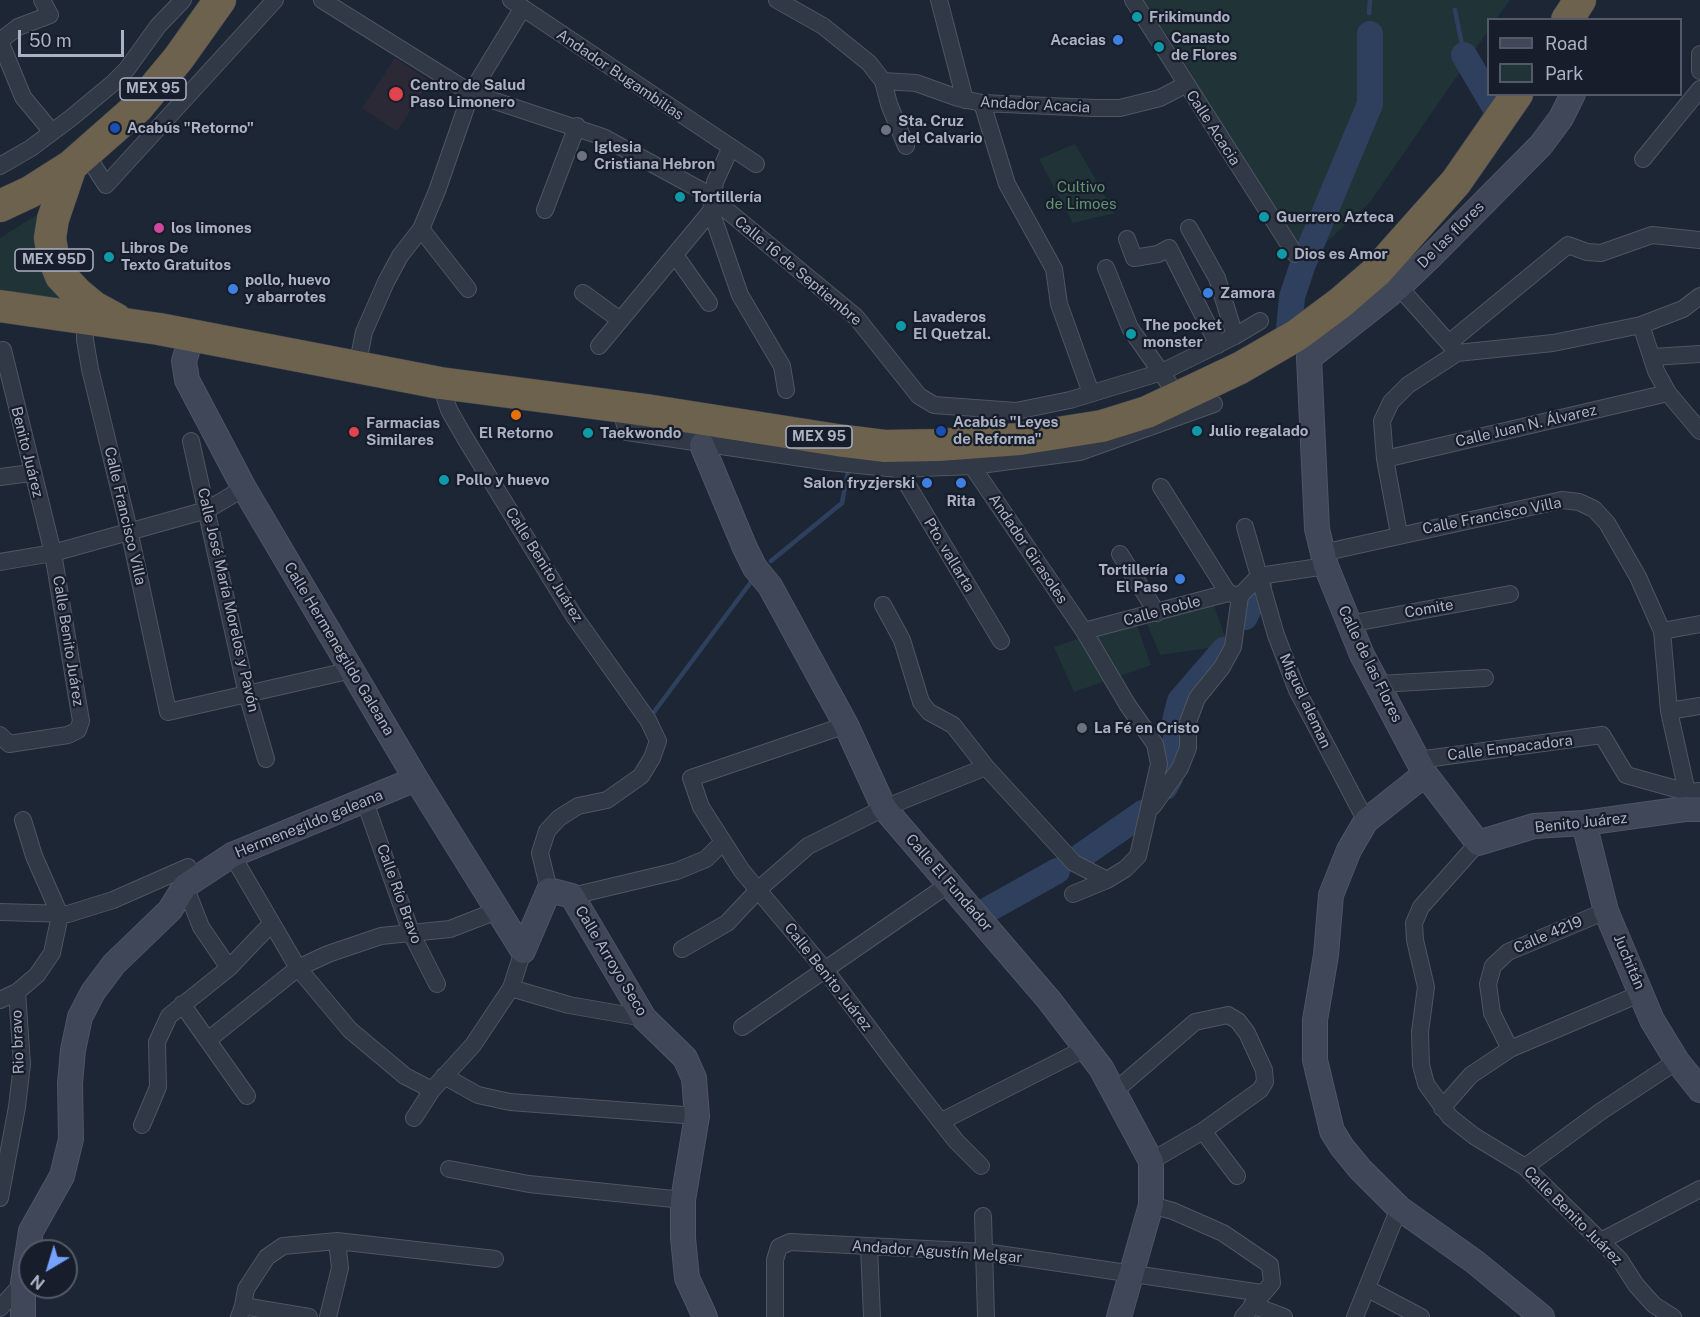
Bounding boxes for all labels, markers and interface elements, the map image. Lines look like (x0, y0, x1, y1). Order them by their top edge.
place label: Frikimundo (1149, 8, 1230, 26)
marker: Frikimundo (1130, 10, 1144, 24)
scale bar (21, 18, 128, 56)
legend (1487, 18, 1682, 96)
street label: Andador Bugambilias (553, 26, 687, 124)
place label: Canasto de Flores (1171, 29, 1237, 64)
text: 50 m (29, 30, 72, 51)
place label: Acacias (1050, 31, 1106, 49)
marker: Acacias (1111, 33, 1125, 47)
text: Road (1545, 33, 1588, 54)
marker: Canasto de Flores (1152, 40, 1166, 54)
text: Park (1545, 63, 1583, 84)
place label: Centro de Salud Paso Limonero (410, 76, 525, 111)
road number: MEX 95 (120, 78, 186, 100)
marker: Centro de Salud Paso Limonero (387, 85, 405, 103)
street label: Calle Acacia (1182, 87, 1244, 169)
street label: Andador Acacia (979, 93, 1091, 117)
place label: Sta. Cruz del Calvario (898, 112, 983, 147)
place label: Acabús "Retorno" (127, 119, 254, 137)
marker: Acabús "Retorno" (108, 121, 122, 135)
marker: Sta. Cruz del Calvario (879, 123, 893, 137)
place label: Iglesia Cristiana Hebron (594, 138, 715, 173)
marker: Iglesia Cristiana Hebron (575, 149, 589, 163)
park label: Cultivo de Limoes (1045, 178, 1117, 213)
place label: Tortillería (692, 188, 762, 206)
marker: Tortillería (673, 190, 687, 204)
street label: De las flores (1414, 198, 1488, 272)
place label: Guerrero Azteca (1276, 208, 1394, 226)
marker: Guerrero Azteca (1257, 210, 1271, 224)
street label: Calle 16 de Septiembre (731, 212, 865, 330)
place label: los limones (171, 219, 252, 237)
marker: los limones (152, 221, 166, 235)
place label: Libros De Texto Gratuitos (121, 239, 231, 274)
place label: Dios es Amor (1294, 245, 1388, 263)
marker: Dios es Amor (1275, 247, 1289, 261)
road number: MEX 95D (15, 249, 93, 271)
marker: Libros De Texto Gratuitos (102, 250, 116, 264)
place label: pollo, huevo y abarrotes (245, 271, 331, 306)
marker: pollo, huevo y abarrotes (226, 282, 240, 296)
place label: Zamora (1220, 284, 1275, 302)
marker: Zamora (1201, 286, 1215, 300)
place label: Lavaderos El Quetzal. (913, 308, 991, 343)
place label: The pocket monster (1143, 316, 1222, 351)
marker: Lavaderos El Quetzal. (894, 319, 908, 333)
marker: The pocket monster (1124, 327, 1138, 341)
street label: Calle Juan N. Álvarez (1454, 401, 1598, 451)
street label: Benito Juárez (7, 405, 47, 499)
marker: El Retorno (509, 408, 523, 422)
place label: Acabús "Leyes de Reforma" (953, 413, 1058, 448)
place label: Farmacias Similares (366, 414, 440, 449)
place label: Julio regalado (1209, 422, 1308, 440)
place label: El Retorno (479, 424, 553, 442)
place label: Taekwondo (600, 424, 681, 442)
marker: Acabús "Leyes de Reforma" (934, 424, 948, 438)
marker: Julio regalado (1190, 424, 1204, 438)
marker: Farmacias Similares (347, 425, 361, 439)
marker: Taekwondo (581, 426, 595, 440)
road number: MEX 95 (786, 426, 852, 448)
street label: Calle Francisco Villa (100, 445, 150, 587)
place label: Pollo y huevo (456, 471, 550, 489)
marker: Pollo y huevo (437, 473, 451, 487)
place label: Salon fryzjerski (803, 474, 915, 492)
marker: Salon fryzjerski (920, 476, 934, 490)
marker: Rita (954, 476, 968, 490)
street label: Calle José María Morelos y Pavón (193, 486, 263, 714)
street label: Andador Girasoles (985, 491, 1071, 607)
place label: Rita (946, 492, 976, 510)
street label: Calle Francisco Villa (1421, 494, 1563, 538)
street label: Calle Benito Juárez (501, 504, 587, 626)
street label: Pto. vallarta (920, 515, 978, 595)
street label: Calle Hermenegildo Galeana (280, 559, 398, 739)
place label: Tortillería El Paso (1098, 561, 1168, 596)
marker: Tortillería El Paso (1173, 572, 1187, 586)
street label: Calle Benito Juárez (49, 574, 87, 708)
street label: Calle Roble (1121, 592, 1203, 630)
street label: Comite (1403, 596, 1455, 622)
street label: Calle de las Flores (1334, 603, 1406, 725)
street label: Miguel aleman (1275, 651, 1335, 751)
place label: La Fé en Cristo (1094, 719, 1200, 737)
marker: La Fé en Cristo (1075, 721, 1089, 735)
street label: Calle Empacadora (1446, 731, 1574, 765)
street label: Hermenegildo galeana (232, 786, 386, 862)
street label: Benito Juárez (1534, 809, 1628, 837)
street label: Calle El Fundador (902, 831, 996, 935)
street label: Calle Río Bravo (373, 842, 425, 946)
street label: Calle Arroyo Seco (571, 903, 651, 1019)
street label: Calle 4219 (1511, 912, 1585, 958)
street label: Calle Benito Juárez (780, 919, 876, 1035)
street label: Juchitán (1609, 932, 1649, 992)
street label: Rio bravo (8, 1010, 28, 1074)
street label: Calle Benito Juárez (1520, 1163, 1626, 1269)
street label: Andador Agustín Melgar (851, 1237, 1023, 1267)
north arrow (18, 1239, 78, 1299)
text: N (27, 1271, 49, 1293)

